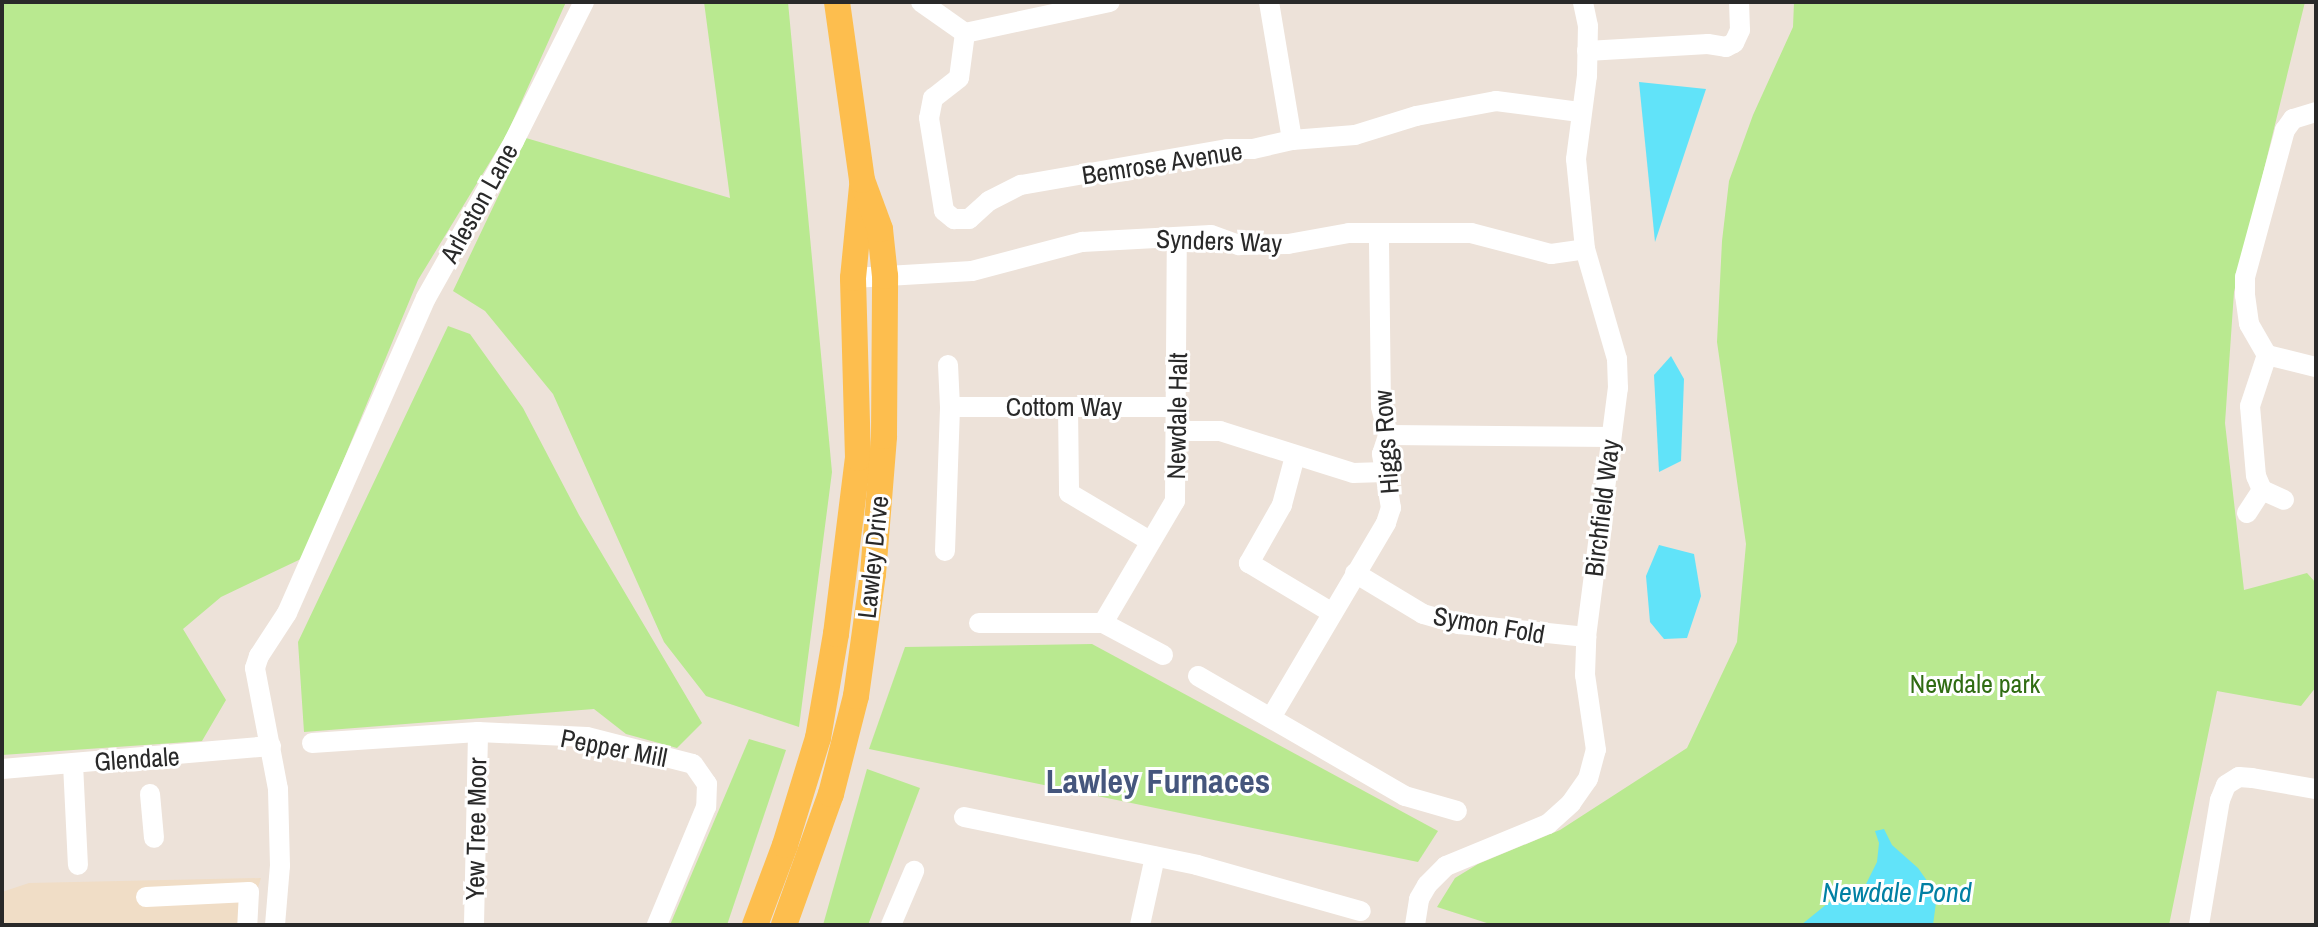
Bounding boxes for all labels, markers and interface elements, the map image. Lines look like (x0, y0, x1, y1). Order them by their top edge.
street label: Bemrose Avenue (1079, 135, 1245, 191)
street label: Arleston Lane (433, 138, 525, 268)
street label: Synders Way (1155, 223, 1283, 259)
street label: Newdale Halt (1160, 352, 1194, 480)
street label: Higgs Row (1367, 389, 1405, 495)
street label: Cottom Way (1006, 391, 1122, 423)
street label: Birchfield Way (1578, 438, 1626, 578)
street label: Lawley Drive (851, 494, 895, 620)
street label: Symon Fold (1431, 600, 1547, 650)
park label: Newdale park (1910, 668, 2040, 700)
street label: Pepper Mill (558, 722, 670, 774)
street label: Glendale (93, 740, 181, 778)
street label: Yew Tree Moor (459, 757, 493, 901)
district label: Lawley Furnaces (1046, 762, 1270, 802)
water label: Newdale Pond (1822, 875, 1972, 909)

